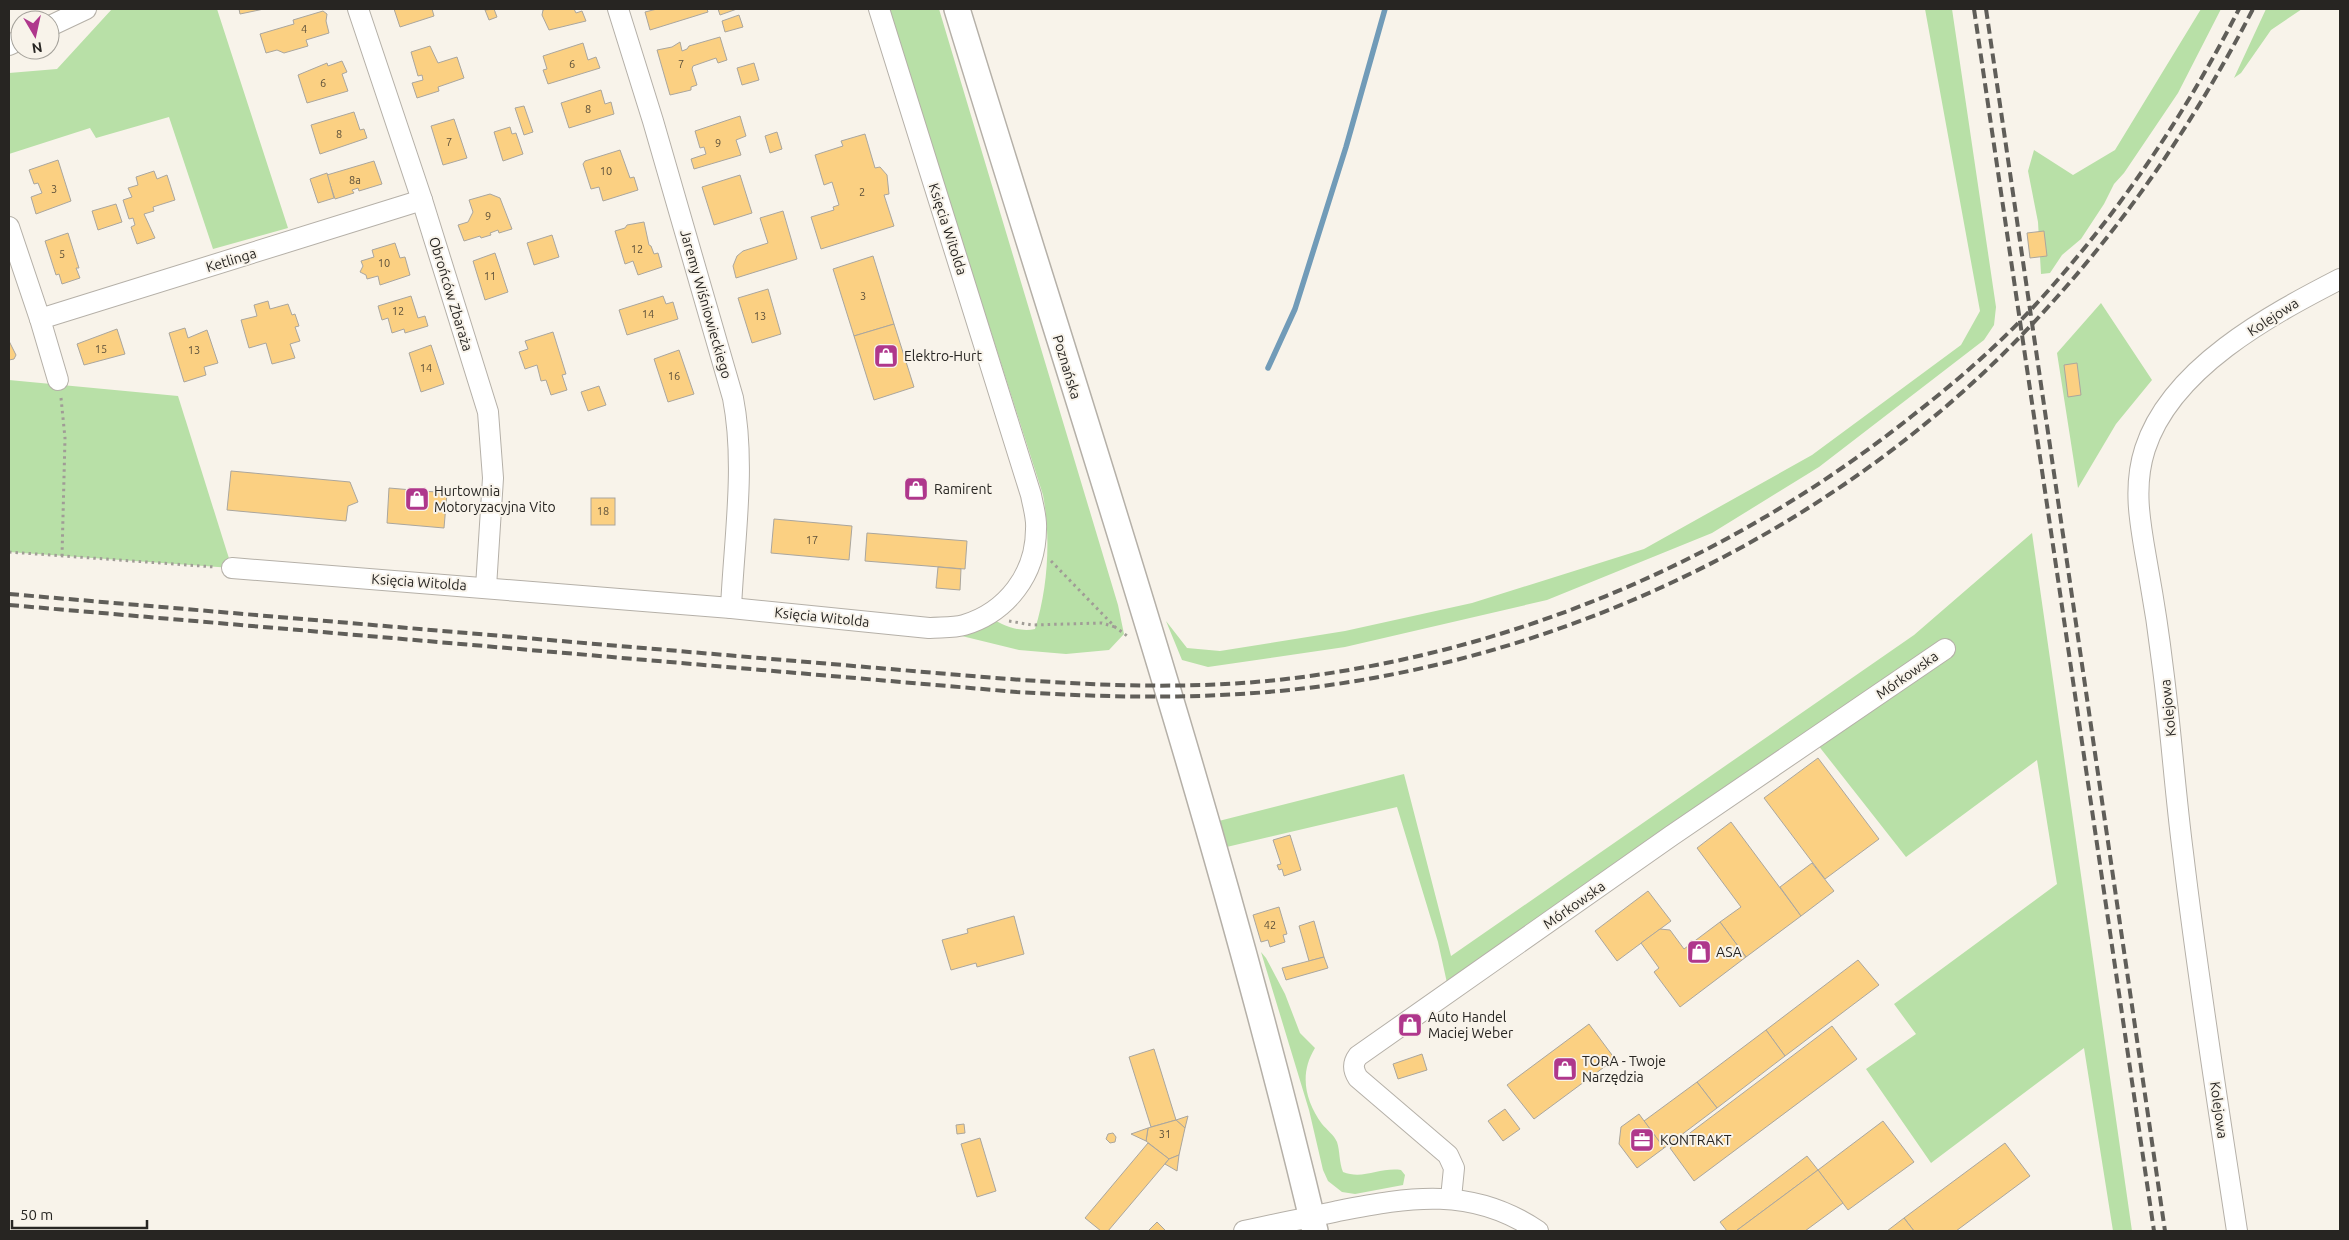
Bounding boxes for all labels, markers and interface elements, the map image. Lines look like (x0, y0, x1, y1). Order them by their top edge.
north arrow (10, 10, 60, 60)
house number: 4 (301, 23, 307, 35)
text: N (31, 39, 43, 57)
house number: 6 (569, 58, 575, 70)
house number: 7 (678, 58, 684, 70)
house number: 6 (320, 77, 326, 89)
house number: 8 (585, 103, 591, 115)
house number: 8 (336, 128, 342, 140)
house number: 7 (446, 136, 452, 148)
house number: 9 (715, 137, 721, 149)
house number: 10 (600, 165, 612, 177)
house number: 8a (349, 174, 361, 186)
street label: Księcia Witolda (926, 181, 970, 277)
house number: 3 (51, 183, 57, 195)
house number: 2 (859, 186, 865, 198)
house number: 9 (485, 210, 491, 222)
street label: Jaremy Wiśniowieckiego (677, 228, 735, 380)
street label: Obrońców Zbaraża (426, 235, 476, 353)
house number: 12 (631, 243, 643, 255)
street label: Ketlinga (204, 245, 258, 275)
house number: 5 (59, 248, 65, 260)
house number: 10 (378, 257, 390, 269)
house number: 11 (484, 270, 496, 282)
house number: 3 (860, 290, 866, 302)
street label: Kolejowa (2245, 295, 2301, 339)
house number: 12 (392, 305, 404, 317)
house number: 14 (642, 308, 654, 320)
house number: 13 (754, 310, 766, 322)
street label: Poznańska (1050, 333, 1084, 401)
house number: 15 (95, 343, 107, 355)
shop icon: Elektro-Hurt (873, 343, 899, 369)
house number: 13 (188, 344, 200, 356)
place label: Elektro-Hurt (904, 348, 982, 364)
house number: 14 (420, 362, 432, 374)
house number: 16 (668, 370, 680, 382)
shop icon: Ramirent (903, 476, 929, 502)
place label: Ramirent (934, 481, 992, 497)
place label: Hurtownia Motoryzacyjna Vito (434, 483, 556, 515)
shop icon: Hurtownia Motoryzacyjna Vito (404, 486, 430, 512)
house number: 18 (597, 505, 609, 517)
house number: 17 (806, 534, 818, 546)
street label: Księcia Witolda (371, 571, 467, 593)
street label: Księcia Witolda (774, 604, 870, 630)
street label: Mórkowska (1873, 648, 1941, 702)
street label: Kolejowa (2157, 679, 2179, 737)
street label: Mórkowska (1540, 878, 1608, 932)
house number: 42 (1264, 919, 1276, 931)
shop icon: ASA (1686, 939, 1712, 965)
place label: ASA (1716, 944, 1742, 960)
place label: Auto Handel Maciej Weber (1428, 1009, 1514, 1041)
shop icon: Auto Handel Maciej Weber (1397, 1012, 1423, 1038)
place label: TORA - Twoje Narzędzia (1582, 1053, 1666, 1085)
shop icon: TORA - Twoje Narzędzia (1552, 1056, 1578, 1082)
street label: Kolejowa (2207, 1080, 2231, 1140)
office icon: KONTRAKT (1629, 1127, 1655, 1153)
house number: 31 (1159, 1128, 1171, 1140)
place label: KONTRAKT (1660, 1132, 1732, 1148)
scale bar (12, 1198, 148, 1230)
text: 50 m (20, 1206, 53, 1223)

